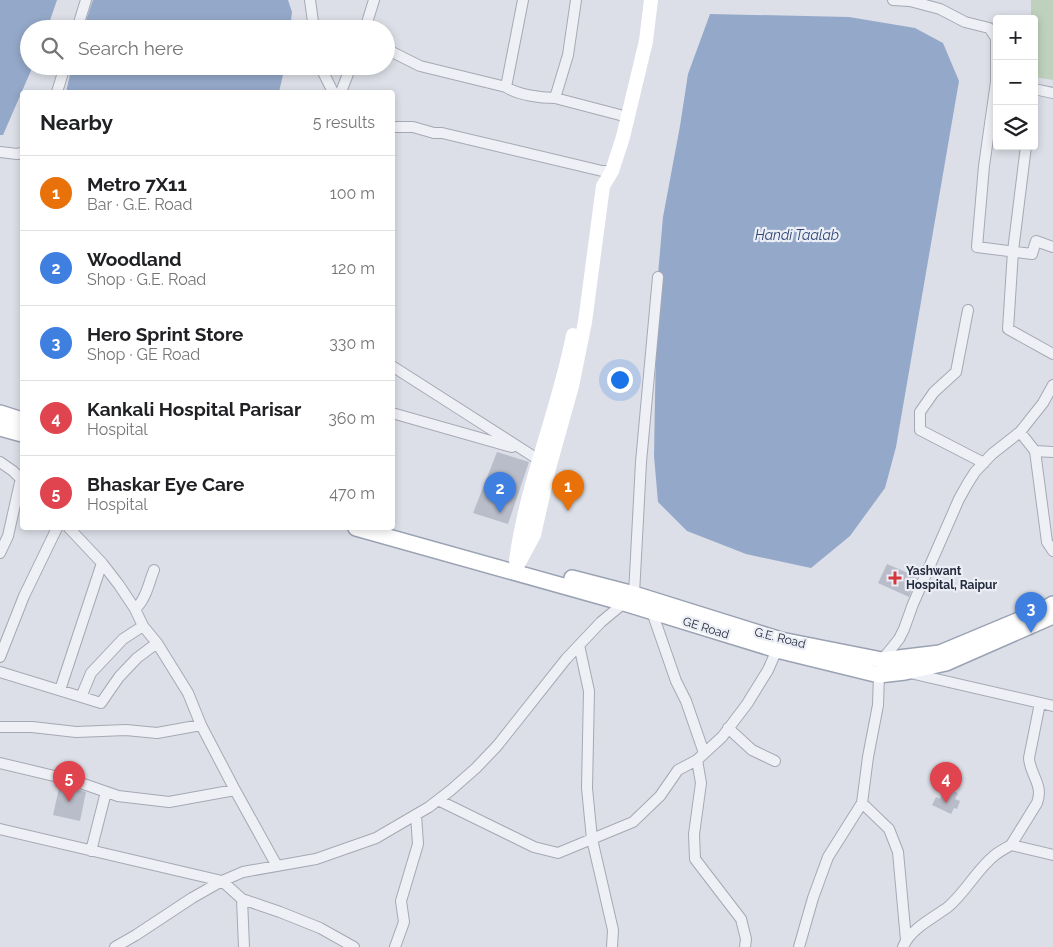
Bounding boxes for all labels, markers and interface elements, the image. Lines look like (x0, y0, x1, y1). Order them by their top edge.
map controls (993, 15, 1038, 150)
button: + (993, 15, 1038, 60)
search box (20, 20, 395, 75)
icon: search (38, 34, 66, 62)
text: Search here (78, 37, 184, 59)
button: − (993, 60, 1038, 105)
button: layers (993, 105, 1038, 150)
text: Nearby (40, 110, 113, 135)
text: 5 results (313, 113, 375, 132)
text: Metro 7X11 (87, 173, 187, 195)
text: 1 (52, 184, 60, 203)
text: 100 m (330, 184, 375, 203)
text: Bar · G.E. Road (87, 195, 193, 214)
water label: Handi Taalab (755, 227, 839, 243)
text: Woodland (87, 248, 182, 270)
text: 2 (51, 259, 61, 278)
text: 120 m (331, 259, 375, 278)
text: Shop · G.E. Road (87, 270, 206, 289)
text: Hero Sprint Store (87, 323, 244, 345)
text: 3 (52, 334, 60, 353)
text: 330 m (329, 334, 375, 353)
text: Shop · GE Road (87, 345, 200, 364)
your location (607, 367, 633, 393)
text: Kankali Hospital Parisar (87, 398, 301, 420)
text: 4 (51, 409, 61, 428)
text: 360 m (328, 409, 375, 428)
text: Hospital (87, 420, 148, 439)
pin: 1 (552, 470, 584, 511)
pin: 2 (484, 472, 516, 513)
text: Bhaskar Eye Care (87, 473, 244, 495)
text: 5 (52, 484, 60, 503)
text: 470 m (329, 484, 375, 503)
text: Hospital (87, 495, 148, 514)
place label: Yashwant Hospital, Raipur (906, 564, 998, 592)
marker: Yashwant Hospital, Raipur (888, 571, 902, 585)
pin: 3 (1015, 592, 1047, 633)
street label: GE Road (681, 614, 731, 642)
street label: G.E. Road (753, 625, 807, 651)
pin: 5 (53, 761, 85, 802)
pin: 4 (930, 762, 962, 803)

